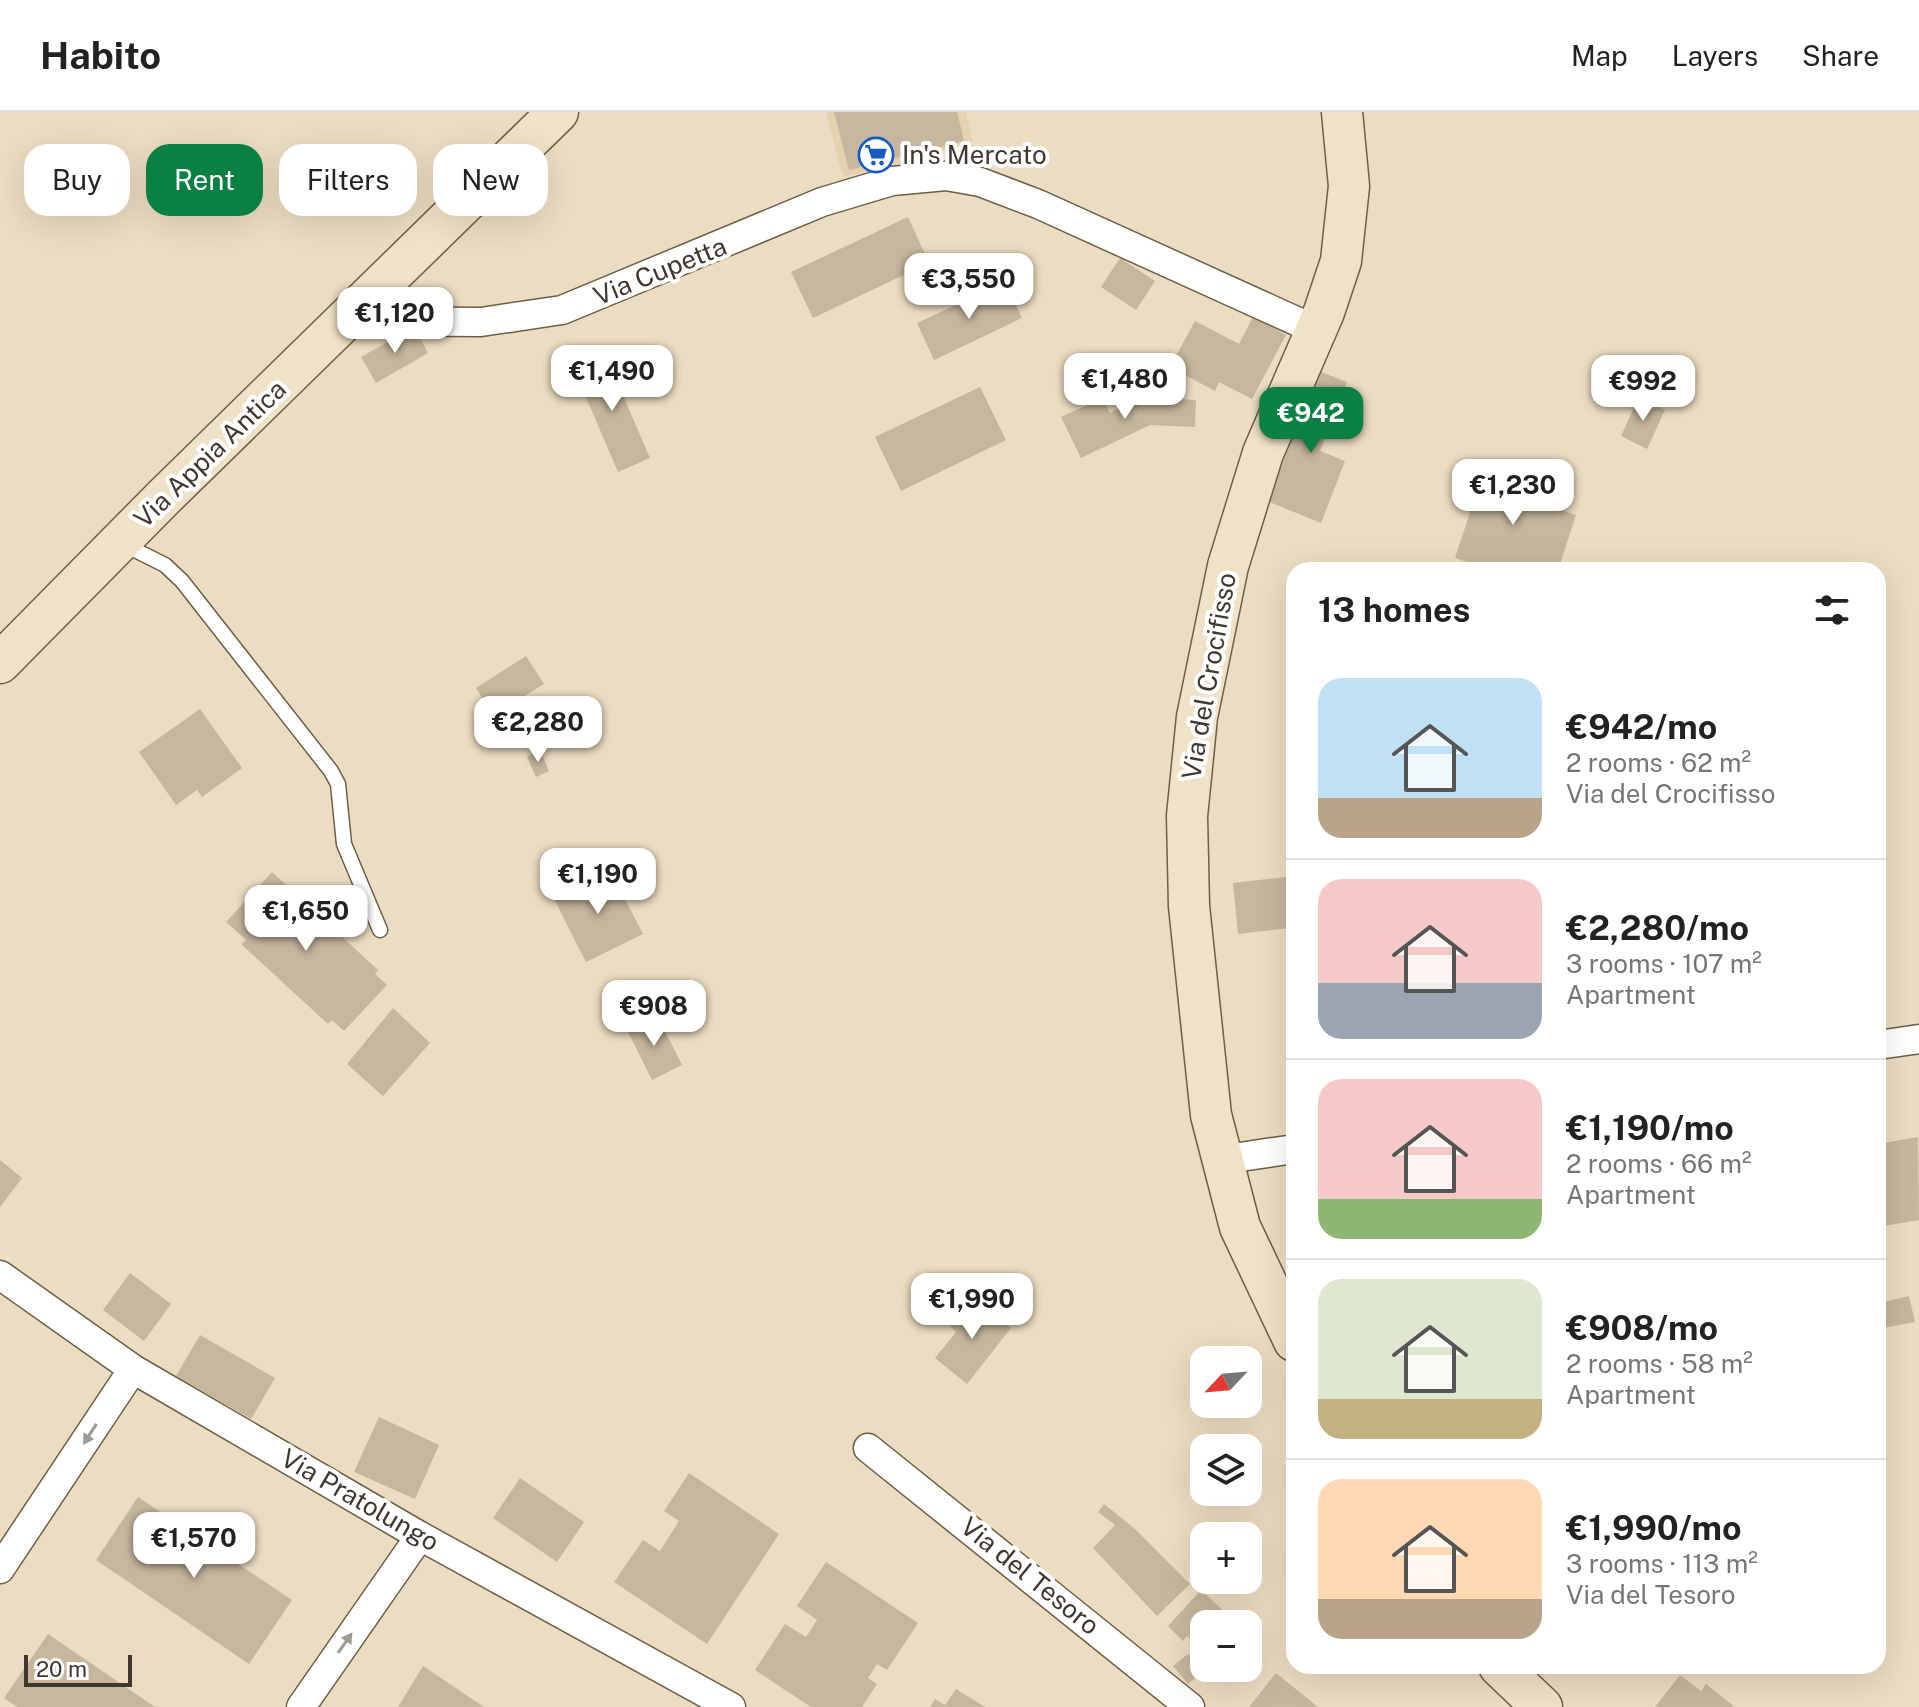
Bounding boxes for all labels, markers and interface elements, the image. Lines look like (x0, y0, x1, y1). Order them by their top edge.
text: Habito (40, 33, 161, 78)
text: Map (1571, 39, 1628, 72)
text: Layers (1672, 39, 1758, 72)
text: Share (1802, 39, 1879, 72)
supermarket icon: In's Mercato (857, 136, 895, 174)
place label: In's Mercato (902, 139, 1047, 170)
chip: Buy (24, 144, 130, 216)
chip: Rent (146, 144, 263, 216)
chip: Filters (279, 144, 417, 216)
chip: New (433, 144, 548, 216)
street label: Via Cupetta (589, 230, 731, 311)
pin: €3,550 (904, 253, 1034, 321)
text: €3,550 (922, 263, 1016, 294)
pin: €1,120 (330, 287, 460, 355)
text: €1,120 (355, 297, 435, 328)
pin: €1,490 (547, 345, 677, 413)
pin: €1,480 (1060, 353, 1190, 421)
text: €1,490 (569, 355, 655, 386)
pin: €992 (1596, 355, 1690, 423)
text: €1,480 (1082, 363, 1168, 394)
text: €992 (1609, 365, 1677, 396)
street label: Via Appia Antica (127, 373, 292, 534)
pin: €942 (1264, 387, 1358, 455)
text: €942 (1277, 397, 1345, 428)
pin: €1,230 (1448, 459, 1578, 527)
text: €1,230 (1470, 469, 1556, 500)
street label: Via del Crocifisso (1175, 570, 1242, 782)
icon: filters (1810, 588, 1854, 632)
text: 13 homes (1318, 590, 1470, 630)
pin: €2,280 (473, 696, 603, 764)
text: €2,280 (492, 706, 584, 737)
text: €942/mo (1566, 707, 1717, 747)
icon: home (1382, 710, 1478, 806)
text: 2 rooms · 62 m² (1566, 747, 1751, 778)
text: Via del Crocifisso (1566, 778, 1775, 809)
pin: €1,190 (533, 848, 663, 916)
text: €1,190 (558, 858, 638, 889)
pin: €1,650 (241, 885, 371, 953)
text: €1,650 (263, 895, 349, 926)
text: €2,280/mo (1566, 908, 1749, 948)
icon: home (1382, 911, 1478, 1007)
text: 3 rooms · 107 m² (1566, 948, 1762, 979)
text: Apartment (1566, 979, 1696, 1010)
pin: €908 (607, 980, 701, 1048)
text: €908 (620, 990, 688, 1021)
text: €1,190/mo (1566, 1108, 1734, 1148)
icon: home (1382, 1111, 1478, 1207)
text: 2 rooms · 66 m² (1566, 1148, 1752, 1179)
text: Apartment (1566, 1179, 1696, 1210)
pin: €1,990 (907, 1273, 1037, 1341)
text: €1,990 (929, 1283, 1015, 1314)
text: €908/mo (1566, 1308, 1718, 1348)
icon: home (1382, 1311, 1478, 1407)
north arrow (1190, 1346, 1262, 1418)
map controls (1190, 1346, 1262, 1682)
text: 2 rooms · 58 m² (1566, 1348, 1753, 1379)
text: Apartment (1566, 1379, 1696, 1410)
one-way arrow (83, 1423, 97, 1445)
button: layers (1190, 1434, 1262, 1506)
street label: Via Pratolungo (276, 1442, 445, 1557)
text: €1,990/mo (1566, 1508, 1742, 1548)
street label: Via del Tesoro (955, 1510, 1106, 1641)
icon: home (1382, 1511, 1478, 1607)
pin: €1,570 (129, 1512, 259, 1580)
text: €1,570 (151, 1522, 237, 1553)
button: + (1190, 1522, 1262, 1594)
text: 3 rooms · 113 m² (1566, 1548, 1758, 1579)
text: Via del Tesoro (1566, 1579, 1736, 1610)
button: − (1190, 1610, 1262, 1682)
one-way arrow (337, 1632, 353, 1654)
scale bar (24, 1651, 132, 1687)
text: 20 m (36, 1656, 87, 1682)

